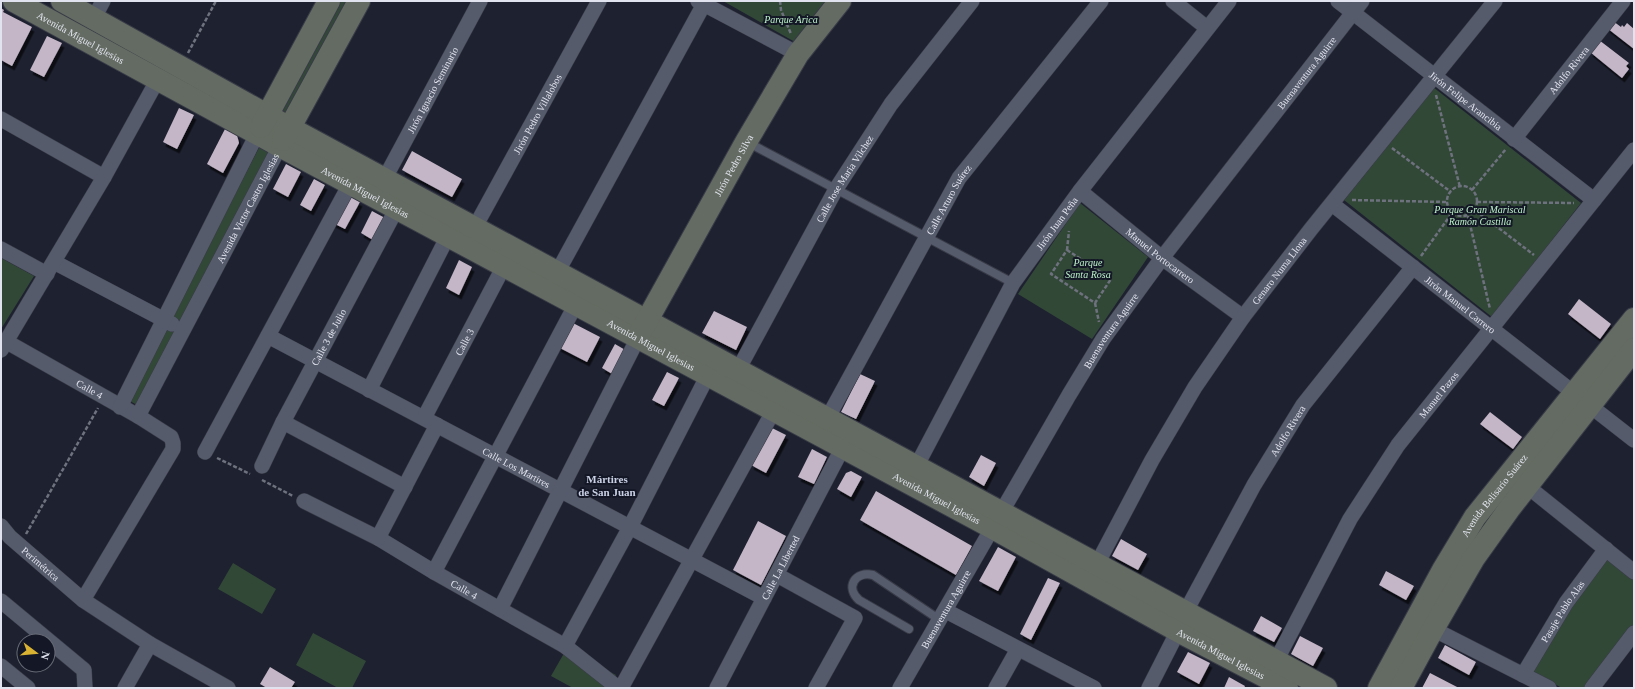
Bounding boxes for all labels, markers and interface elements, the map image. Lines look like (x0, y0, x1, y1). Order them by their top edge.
street label: Avenida Miguel Iglesias (35, 9, 126, 66)
park label: Parque Arica (763, 14, 818, 25)
street label: Buenaventura Aguirre (1275, 34, 1338, 111)
street label: Adolfo Rivera (1546, 44, 1591, 96)
street label: Jirón Ignacio Seminario (405, 45, 460, 135)
street label: Jirón Felipe Arancibia (1427, 69, 1505, 132)
street label: Jirón Pedro Villalobos (511, 72, 563, 156)
street label: Jirón Pedro Silva (712, 132, 755, 198)
street label: Calle Jose Maria Vilchez (814, 132, 875, 224)
street label: Avenida Victor Castro Iglesias (214, 151, 281, 265)
street label: Calle Arturo Suárez (924, 162, 974, 236)
street label: Avenida Miguel Iglesias (320, 164, 411, 220)
street label: Jirón Juan Peña (1034, 194, 1080, 252)
park label: Parque Gran Mariscal Ramón Castilla (1433, 204, 1526, 227)
street label: Manuel Portocarrero (1124, 226, 1197, 285)
street label: Genaro Numa Llona (1249, 234, 1309, 306)
park label: Parque Santa Rosa (1065, 257, 1111, 280)
street label: Jirón Manuel Carrero (1423, 273, 1498, 335)
street label: Buenaventura Aguirre (1081, 290, 1141, 370)
street label: Calle 3 de Julio (309, 307, 348, 367)
street label: Avenida Miguel Iglesias (606, 317, 697, 373)
street label: Calle 3 (453, 327, 476, 357)
street label: Manuel Pazos (1416, 369, 1460, 420)
street label: Calle 4 (75, 377, 105, 401)
street label: Adolfo Rivera (1268, 403, 1307, 458)
street label: Calle Los Martires (481, 445, 552, 490)
street label: Avenida Belisario Suárez (1459, 451, 1530, 539)
street label: Avenida Miguel Iglesias (891, 470, 982, 526)
district label: Mártires de San Juan (578, 473, 636, 498)
street label: Calle La Liberted (759, 534, 801, 601)
street label: Perimétrica (20, 544, 62, 583)
street label: Buenaventura Aguirre (919, 568, 973, 650)
street label: Calle 4 (449, 577, 479, 601)
street label: Pasaje Pablo Alas (1538, 578, 1586, 644)
street label: Avenida Miguel Iglesias (1175, 626, 1267, 681)
north arrow (16, 633, 56, 673)
text: N (39, 650, 52, 661)

